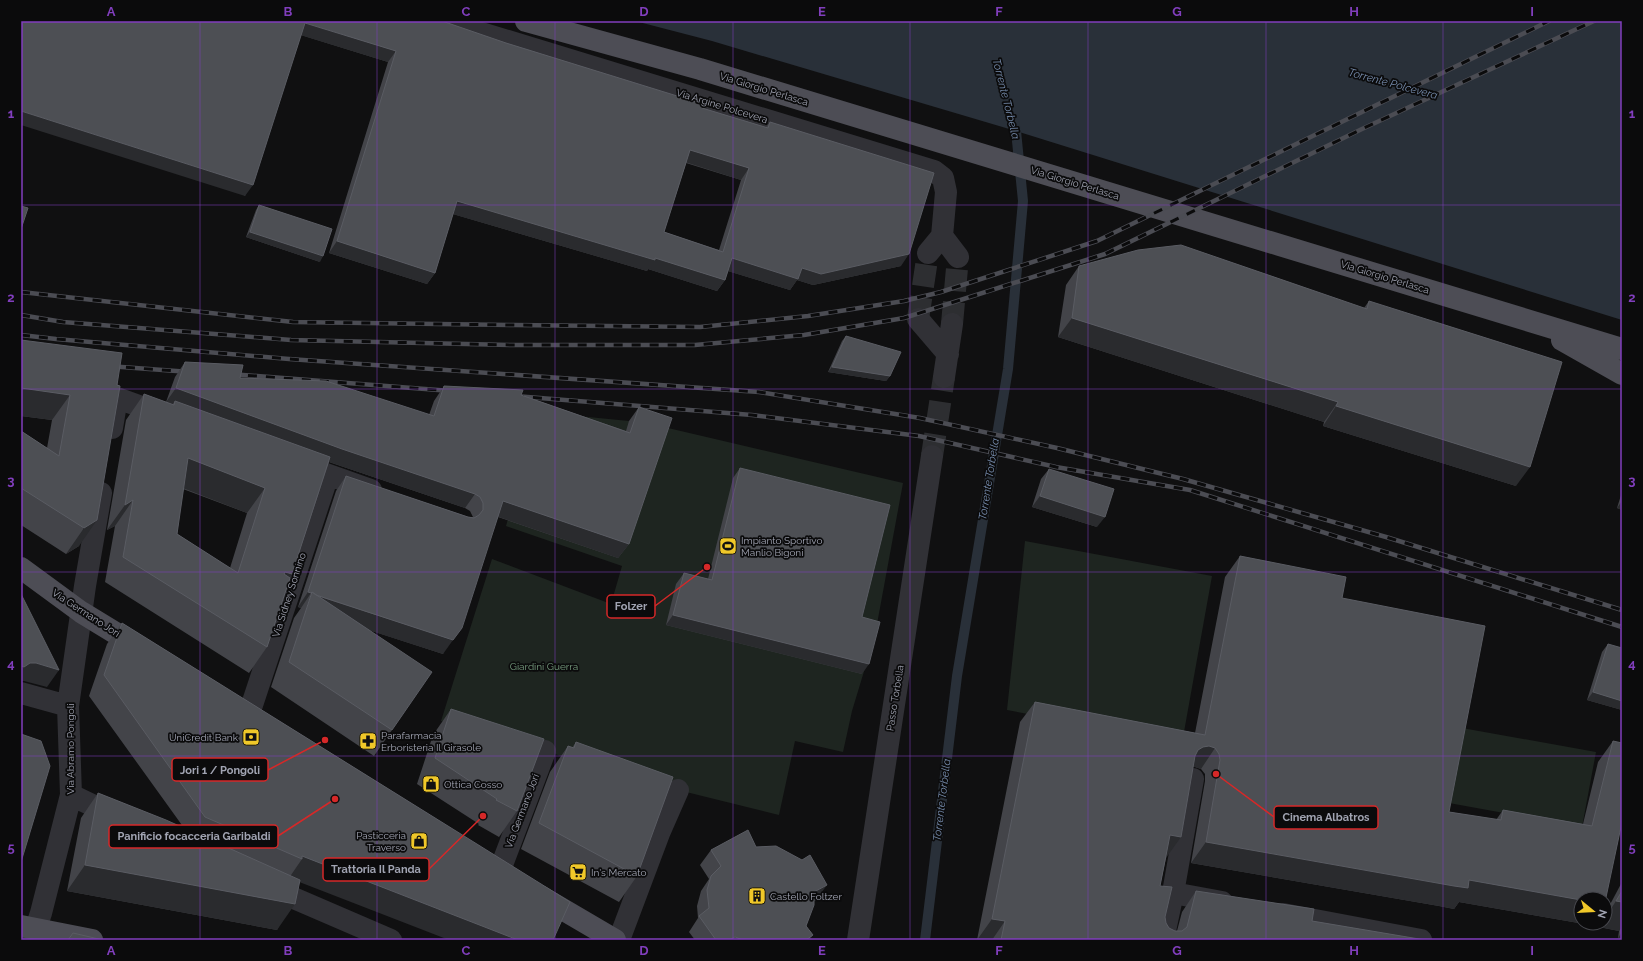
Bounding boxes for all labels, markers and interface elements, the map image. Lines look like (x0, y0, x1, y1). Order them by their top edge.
text: A (107, 4, 116, 19)
text: B (284, 4, 293, 19)
text: C (462, 4, 471, 19)
text: D (639, 4, 649, 19)
text: E (818, 4, 826, 19)
text: F (995, 4, 1003, 19)
text: G (1172, 4, 1182, 19)
text: H (1349, 4, 1359, 19)
text: I (1530, 4, 1534, 19)
water label: Torrente Torbella (990, 57, 1022, 141)
water label: Torrente Polcevera (1347, 66, 1439, 102)
street label: Via Giorgio Perlasca (718, 70, 810, 108)
street label: Via Argine Polcevera (675, 87, 769, 125)
text: 1 (8, 106, 15, 121)
text: 1 (1629, 106, 1636, 121)
street label: Via Giorgio Perlasca (1029, 164, 1121, 202)
street label: Via Giorgio Perlasca (1339, 258, 1431, 296)
text: 2 (7, 290, 15, 305)
text: 2 (1628, 290, 1636, 305)
water label: Torrente Torbella (976, 437, 1002, 521)
text: 3 (7, 473, 15, 488)
text: 3 (1628, 473, 1636, 488)
place label: Impianto Sportivo Manlio Bigoni (741, 535, 822, 558)
sports icon: Impianto Sportivo Manlio Bigoni (718, 536, 738, 556)
street label: Via Sidney Sonnino (270, 551, 308, 639)
street label: Via Germano Jori (50, 587, 122, 639)
callout: Folzer (607, 595, 655, 618)
text: Folzer (615, 600, 648, 613)
text: 4 (7, 656, 15, 671)
text: 4 (1628, 656, 1636, 671)
park label: Giardini Guerra (510, 661, 578, 672)
street label: Passo Torbella (884, 664, 906, 732)
street label: Via Abramo Pongoli (65, 703, 76, 795)
bank icon: UniCredit Bank (241, 727, 261, 747)
place label: Parafarmacia Erboristeria Il Girasole (381, 730, 481, 753)
pharmacy icon: Parafarmacia Erboristeria Il Girasole (358, 731, 378, 751)
place label: UniCredit Bank (169, 732, 239, 743)
callout: Jori 1 / Pongoli (172, 758, 268, 781)
water label: Torrente Torbella (931, 758, 954, 842)
text: Jori 1 / Pongoli (180, 764, 260, 777)
street label: Via Germano Jori (503, 772, 541, 850)
shop icon: Ottica Cosso (421, 774, 441, 794)
place label: Ottica Cosso (444, 779, 502, 790)
callout: Cinema Albatros (1274, 806, 1378, 829)
text: Cinema Albatros (1282, 811, 1370, 824)
callout: Panificio focacceria Garibaldi (109, 825, 278, 848)
text: Panificio focacceria Garibaldi (117, 830, 271, 843)
place label: Pasticceria Traverso (356, 830, 406, 853)
shop icon: Pasticceria Traverso (409, 831, 429, 851)
text: 5 (7, 840, 15, 855)
text: 5 (1628, 840, 1636, 855)
callout: Trattoria Il Panda (323, 858, 429, 881)
supermarket icon: In's Mercato (568, 862, 588, 882)
text: Trattoria Il Panda (331, 863, 421, 876)
place label: In's Mercato (591, 867, 647, 878)
building icon: Castello Foltzer (747, 886, 767, 906)
place label: Castello Foltzer (770, 891, 842, 902)
north arrow (1573, 891, 1613, 931)
text: N (1595, 908, 1610, 920)
text: A (107, 943, 116, 958)
text: B (284, 943, 293, 958)
text: C (462, 943, 471, 958)
text: D (639, 943, 649, 958)
text: E (818, 943, 826, 958)
text: F (995, 943, 1003, 958)
text: G (1172, 943, 1182, 958)
text: H (1349, 943, 1359, 958)
text: I (1530, 943, 1534, 958)

